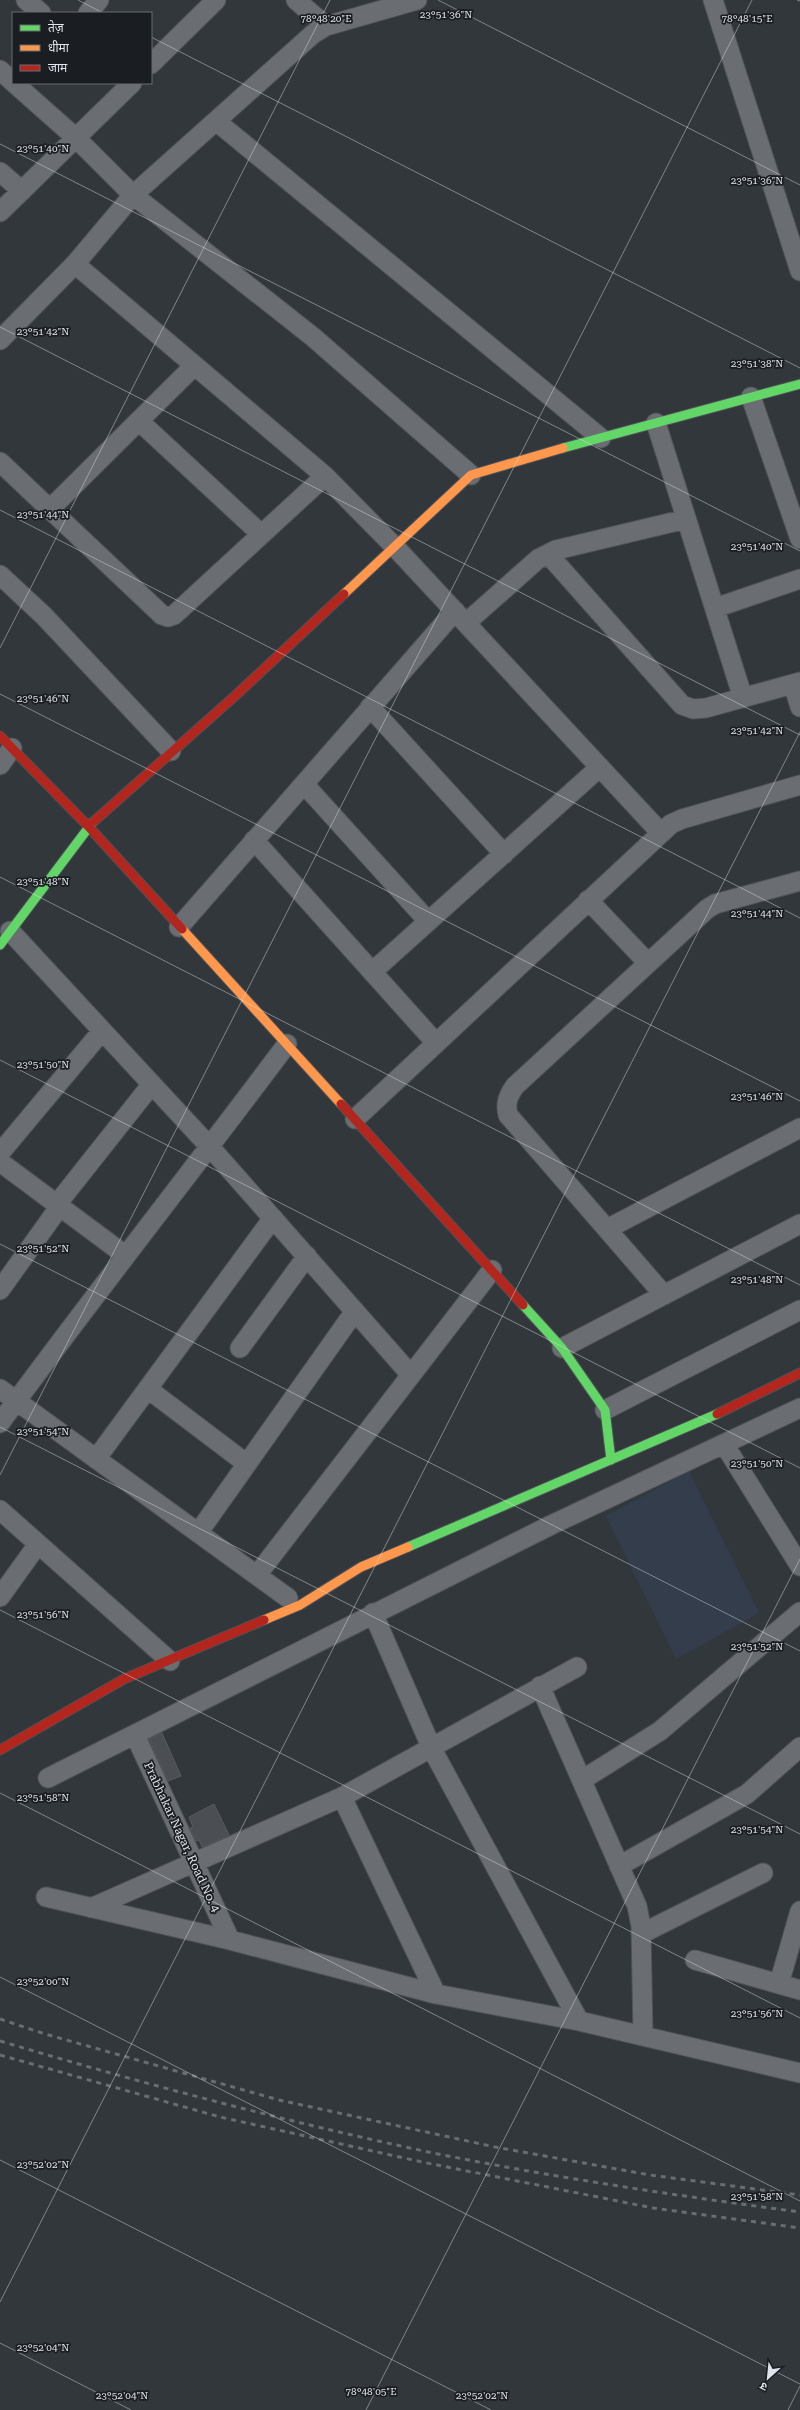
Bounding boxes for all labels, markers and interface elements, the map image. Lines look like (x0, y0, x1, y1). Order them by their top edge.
text: 23°51'36"N (420, 9, 472, 20)
legend (12, 12, 152, 84)
text: 78°48'20"E (300, 13, 352, 24)
text: 78°48'15"E (721, 13, 773, 24)
text: तेज़ (48, 20, 65, 35)
text: धीमा (48, 40, 70, 55)
text: जाम (48, 61, 68, 75)
text: 23°51'40"N (17, 143, 69, 154)
text: 23°51'36"N (731, 175, 783, 186)
text: 23°51'42"N (17, 326, 69, 337)
text: 23°51'38"N (731, 358, 783, 369)
text: 23°51'44"N (17, 509, 69, 520)
text: 23°51'40"N (731, 541, 783, 552)
text: 23°51'46"N (17, 693, 69, 704)
text: 23°51'42"N (731, 725, 783, 736)
text: 23°51'48"N (17, 876, 69, 887)
text: 23°51'44"N (731, 908, 783, 919)
text: 23°51'50"N (17, 1059, 69, 1070)
text: 23°51'46"N (731, 1091, 783, 1102)
text: 23°51'52"N (17, 1243, 69, 1254)
text: 23°51'48"N (731, 1274, 783, 1285)
text: 23°51'54"N (17, 1426, 69, 1437)
text: 23°51'50"N (731, 1458, 783, 1469)
text: 23°51'56"N (17, 1609, 69, 1620)
text: 23°51'52"N (731, 1641, 783, 1652)
street label: Prabhakar Nagar, Road No. 4 (141, 1760, 223, 1915)
text: 23°51'58"N (17, 1792, 69, 1803)
text: 23°51'54"N (731, 1824, 783, 1835)
text: 23°52'00"N (17, 1976, 69, 1987)
text: 23°51'56"N (731, 2008, 783, 2019)
text: 23°52'02"N (17, 2159, 69, 2170)
text: 23°51'58"N (731, 2191, 783, 2202)
text: 23°52'04"N (17, 2342, 69, 2353)
north arrow (748, 2358, 788, 2398)
text: उ (757, 2379, 770, 2394)
text: 78°48'05"E (345, 2386, 397, 2397)
text: 23°52'04"N (96, 2390, 148, 2401)
text: 23°52'02"N (456, 2390, 508, 2401)

